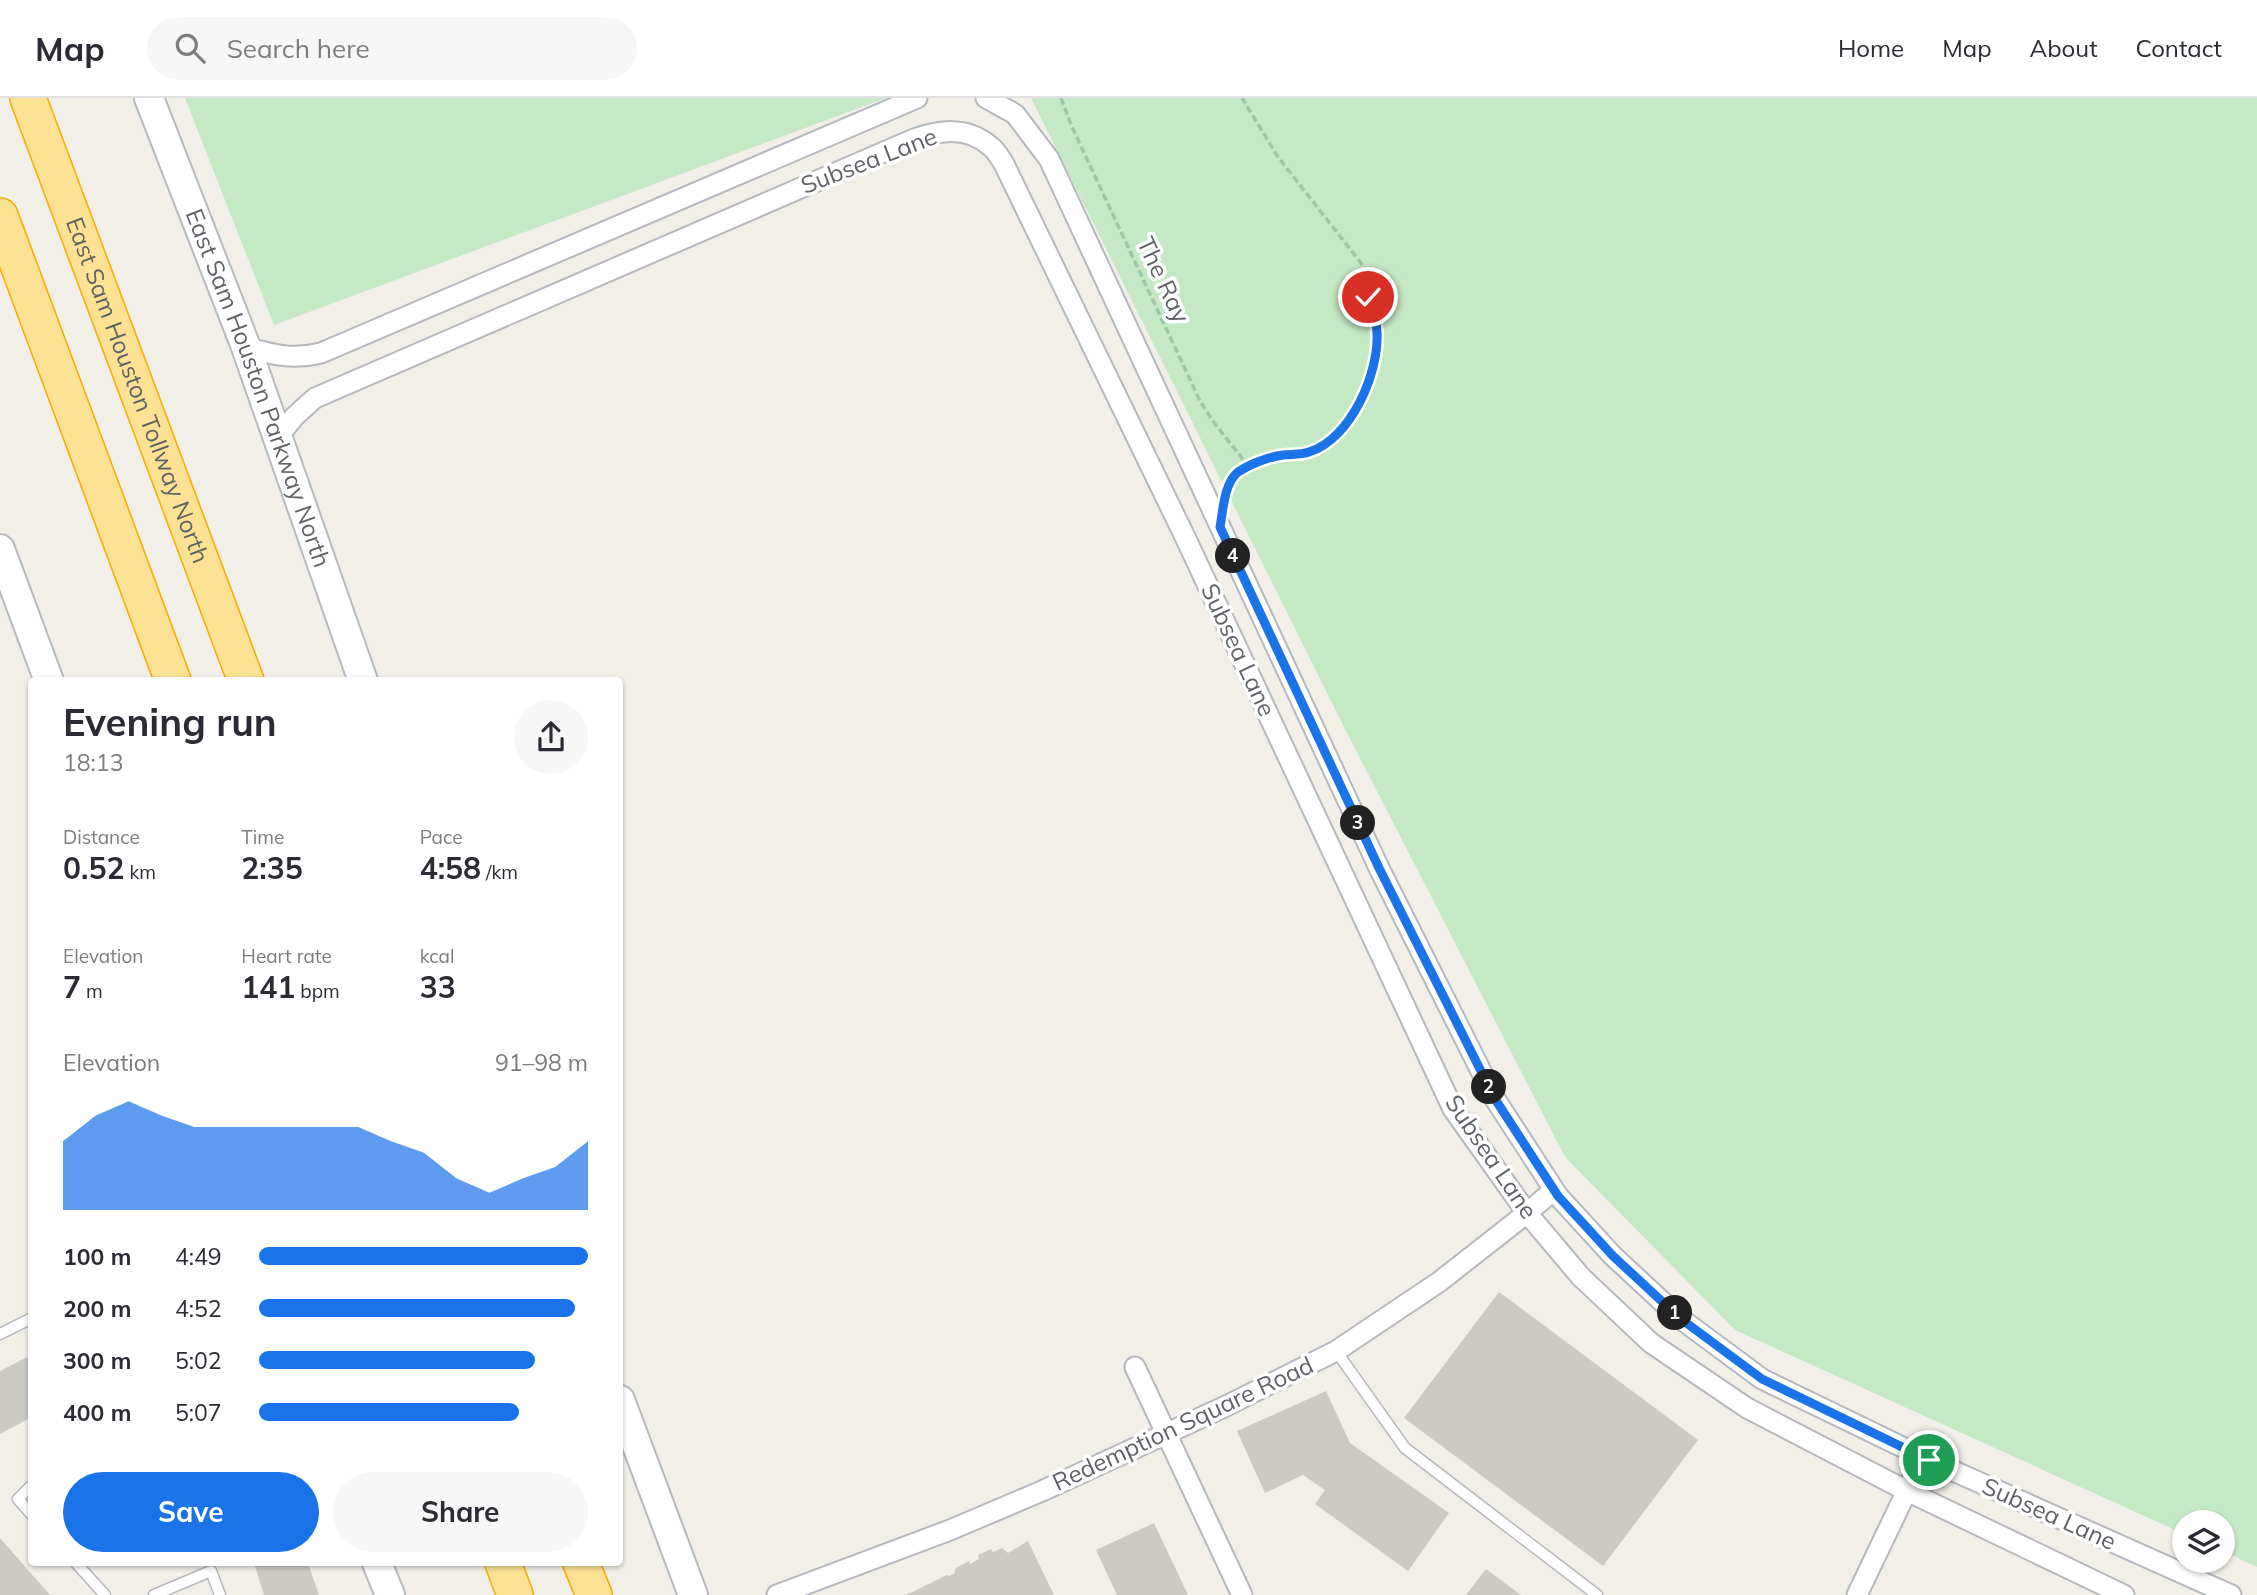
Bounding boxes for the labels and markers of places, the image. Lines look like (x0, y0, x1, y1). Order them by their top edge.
pin (1338, 267, 1398, 327)
pin: 4 (1216, 538, 1250, 574)
pin: 3 (1340, 806, 1376, 840)
pin: 2 (1472, 1070, 1506, 1104)
pin: 1 (1658, 1296, 1692, 1330)
pin (1899, 1430, 1959, 1490)

